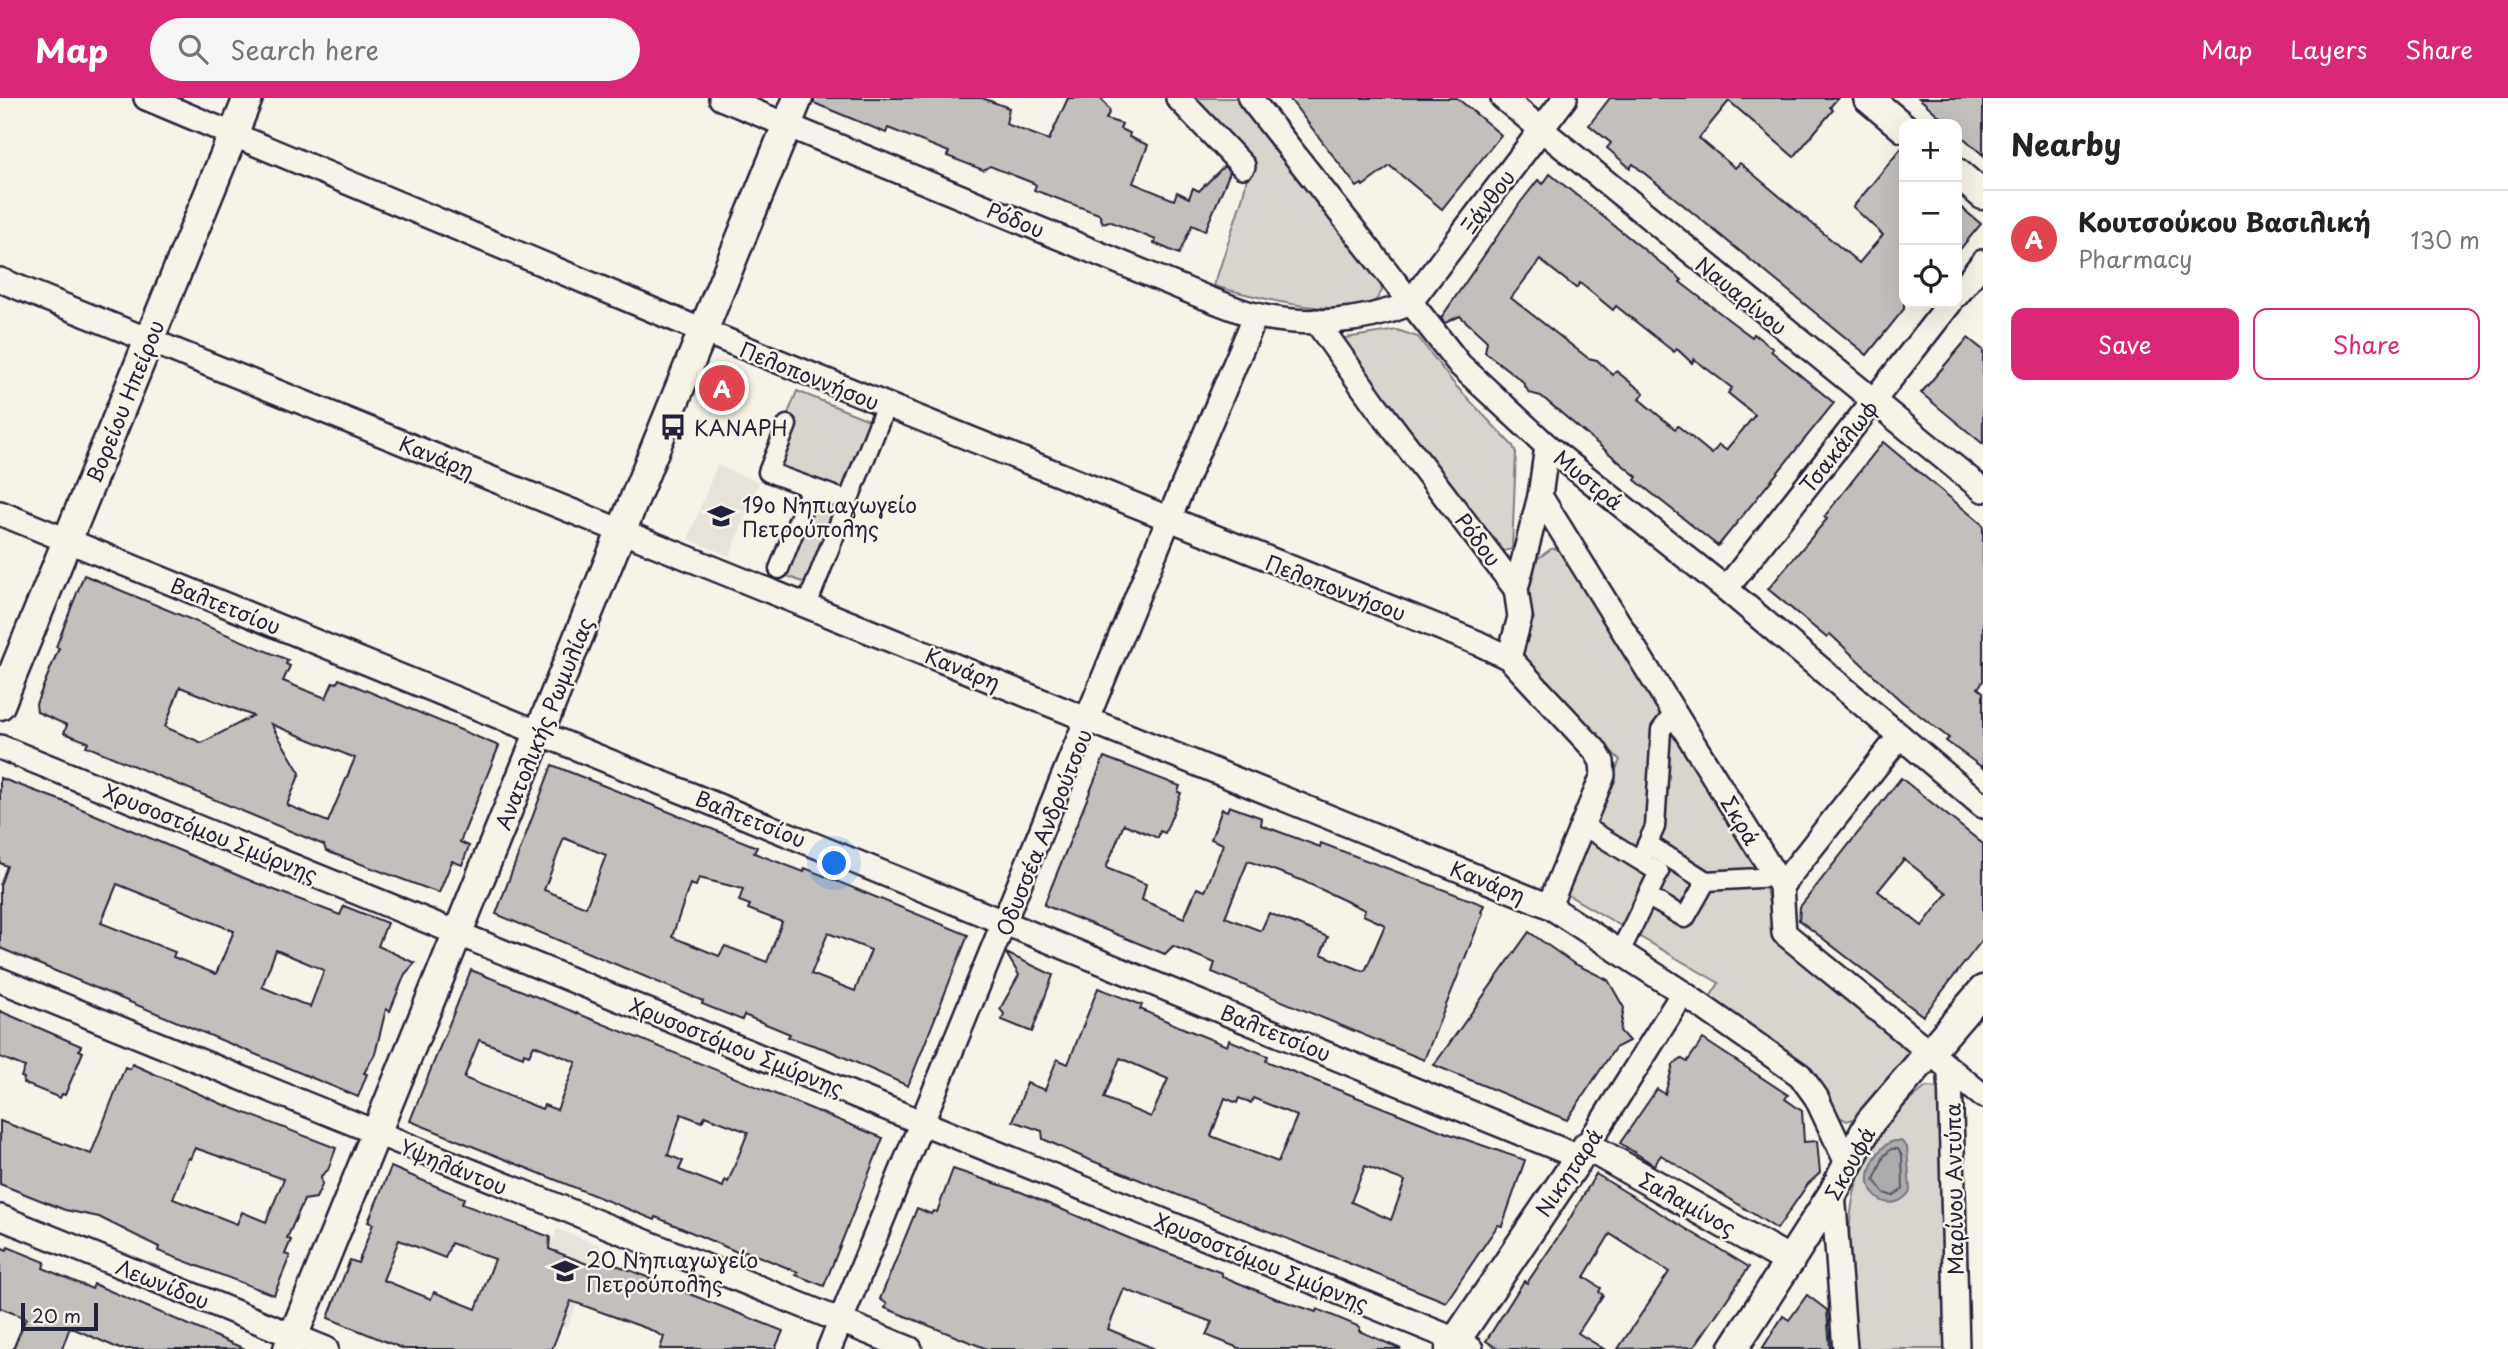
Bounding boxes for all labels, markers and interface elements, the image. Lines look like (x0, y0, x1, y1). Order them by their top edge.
search box (150, 18, 640, 81)
text: Map (35, 24, 108, 74)
icon: search (174, 30, 212, 68)
text: Search here (230, 30, 379, 69)
text: Map (2201, 31, 2252, 67)
text: Layers (2290, 31, 2367, 67)
text: Share (2405, 31, 2473, 67)
map controls (1899, 119, 1962, 308)
button: + (1899, 119, 1962, 182)
text: Nearby (2011, 121, 2121, 166)
street label: Ξάνθου (1452, 162, 1522, 240)
button: − (1899, 182, 1962, 245)
street label: Ρόδου (982, 193, 1050, 245)
text: Κουτσούκου Βασιλική (2078, 202, 2371, 241)
text: A (2025, 222, 2043, 257)
text: 130 m (2410, 222, 2480, 257)
text: Pharmacy (2078, 241, 2192, 276)
button: locate (1899, 245, 1962, 308)
street label: Ναυαρίνου (1689, 248, 1795, 342)
button: Save (2011, 308, 2239, 380)
button: Share (2253, 308, 2480, 380)
street label: Βορείου Ηπείρου (77, 315, 171, 487)
street label: Πελοποννήσου (735, 332, 885, 418)
pin: A (699, 362, 745, 414)
street label: Τσακάλωφ (1791, 393, 1885, 499)
place label: ΚΑΝΑΡΗ (694, 411, 788, 443)
bus stop icon: ΚΑΝΑΡΗ (658, 412, 688, 442)
street label: Κανάρη (395, 426, 479, 486)
street label: Μυστρά (1548, 441, 1631, 517)
place label: 19ο Νηπιαγωγείο Πετρούπολης (742, 488, 917, 544)
school or university icon: 19ο Νηπιαγωγείο Πετρούπολης (706, 501, 736, 531)
street label: Ρόδου (1448, 506, 1510, 572)
street label: Πελοποννήσου (1261, 546, 1411, 628)
street label: Βαλτετσίου (166, 568, 286, 642)
street label: Ανατολικής Ρωμυλίας (486, 612, 600, 834)
street label: Κανάρη (921, 638, 1005, 698)
street label: Οδυσσέα Ανδρούτσου (987, 724, 1099, 940)
street label: Χρυσοστόμου Σμύρνης (99, 774, 323, 890)
street label: Βαλτετσίου (691, 781, 811, 855)
street label: Σκρά (1714, 789, 1768, 851)
your location (817, 846, 851, 880)
street label: Κανάρη (1446, 851, 1530, 911)
street label: Χρυσοστόμου Σμύρνης (625, 988, 849, 1104)
street label: Βαλτετσίου (1216, 995, 1336, 1069)
street label: Μαρίνου Αντύπα (1935, 1102, 1970, 1275)
street label: Σκουφά (1816, 1120, 1882, 1205)
street label: Νικηταρά (1527, 1121, 1610, 1223)
street label: Υψηλάντου (395, 1130, 513, 1202)
street label: Σαλαμίνος (1634, 1163, 1742, 1243)
street label: Χρυσοστόμου Σμύρνης (1150, 1203, 1374, 1319)
place label: 20 Νηπιαγωγείο Πετρούπολης (586, 1243, 758, 1299)
street label: Λεωνίδου (112, 1250, 214, 1316)
school or university icon: 20 Νηπιαγωγείο Πετρούπολης (550, 1256, 580, 1286)
scale bar (21, 1300, 98, 1332)
text: 20 m (32, 1301, 81, 1329)

